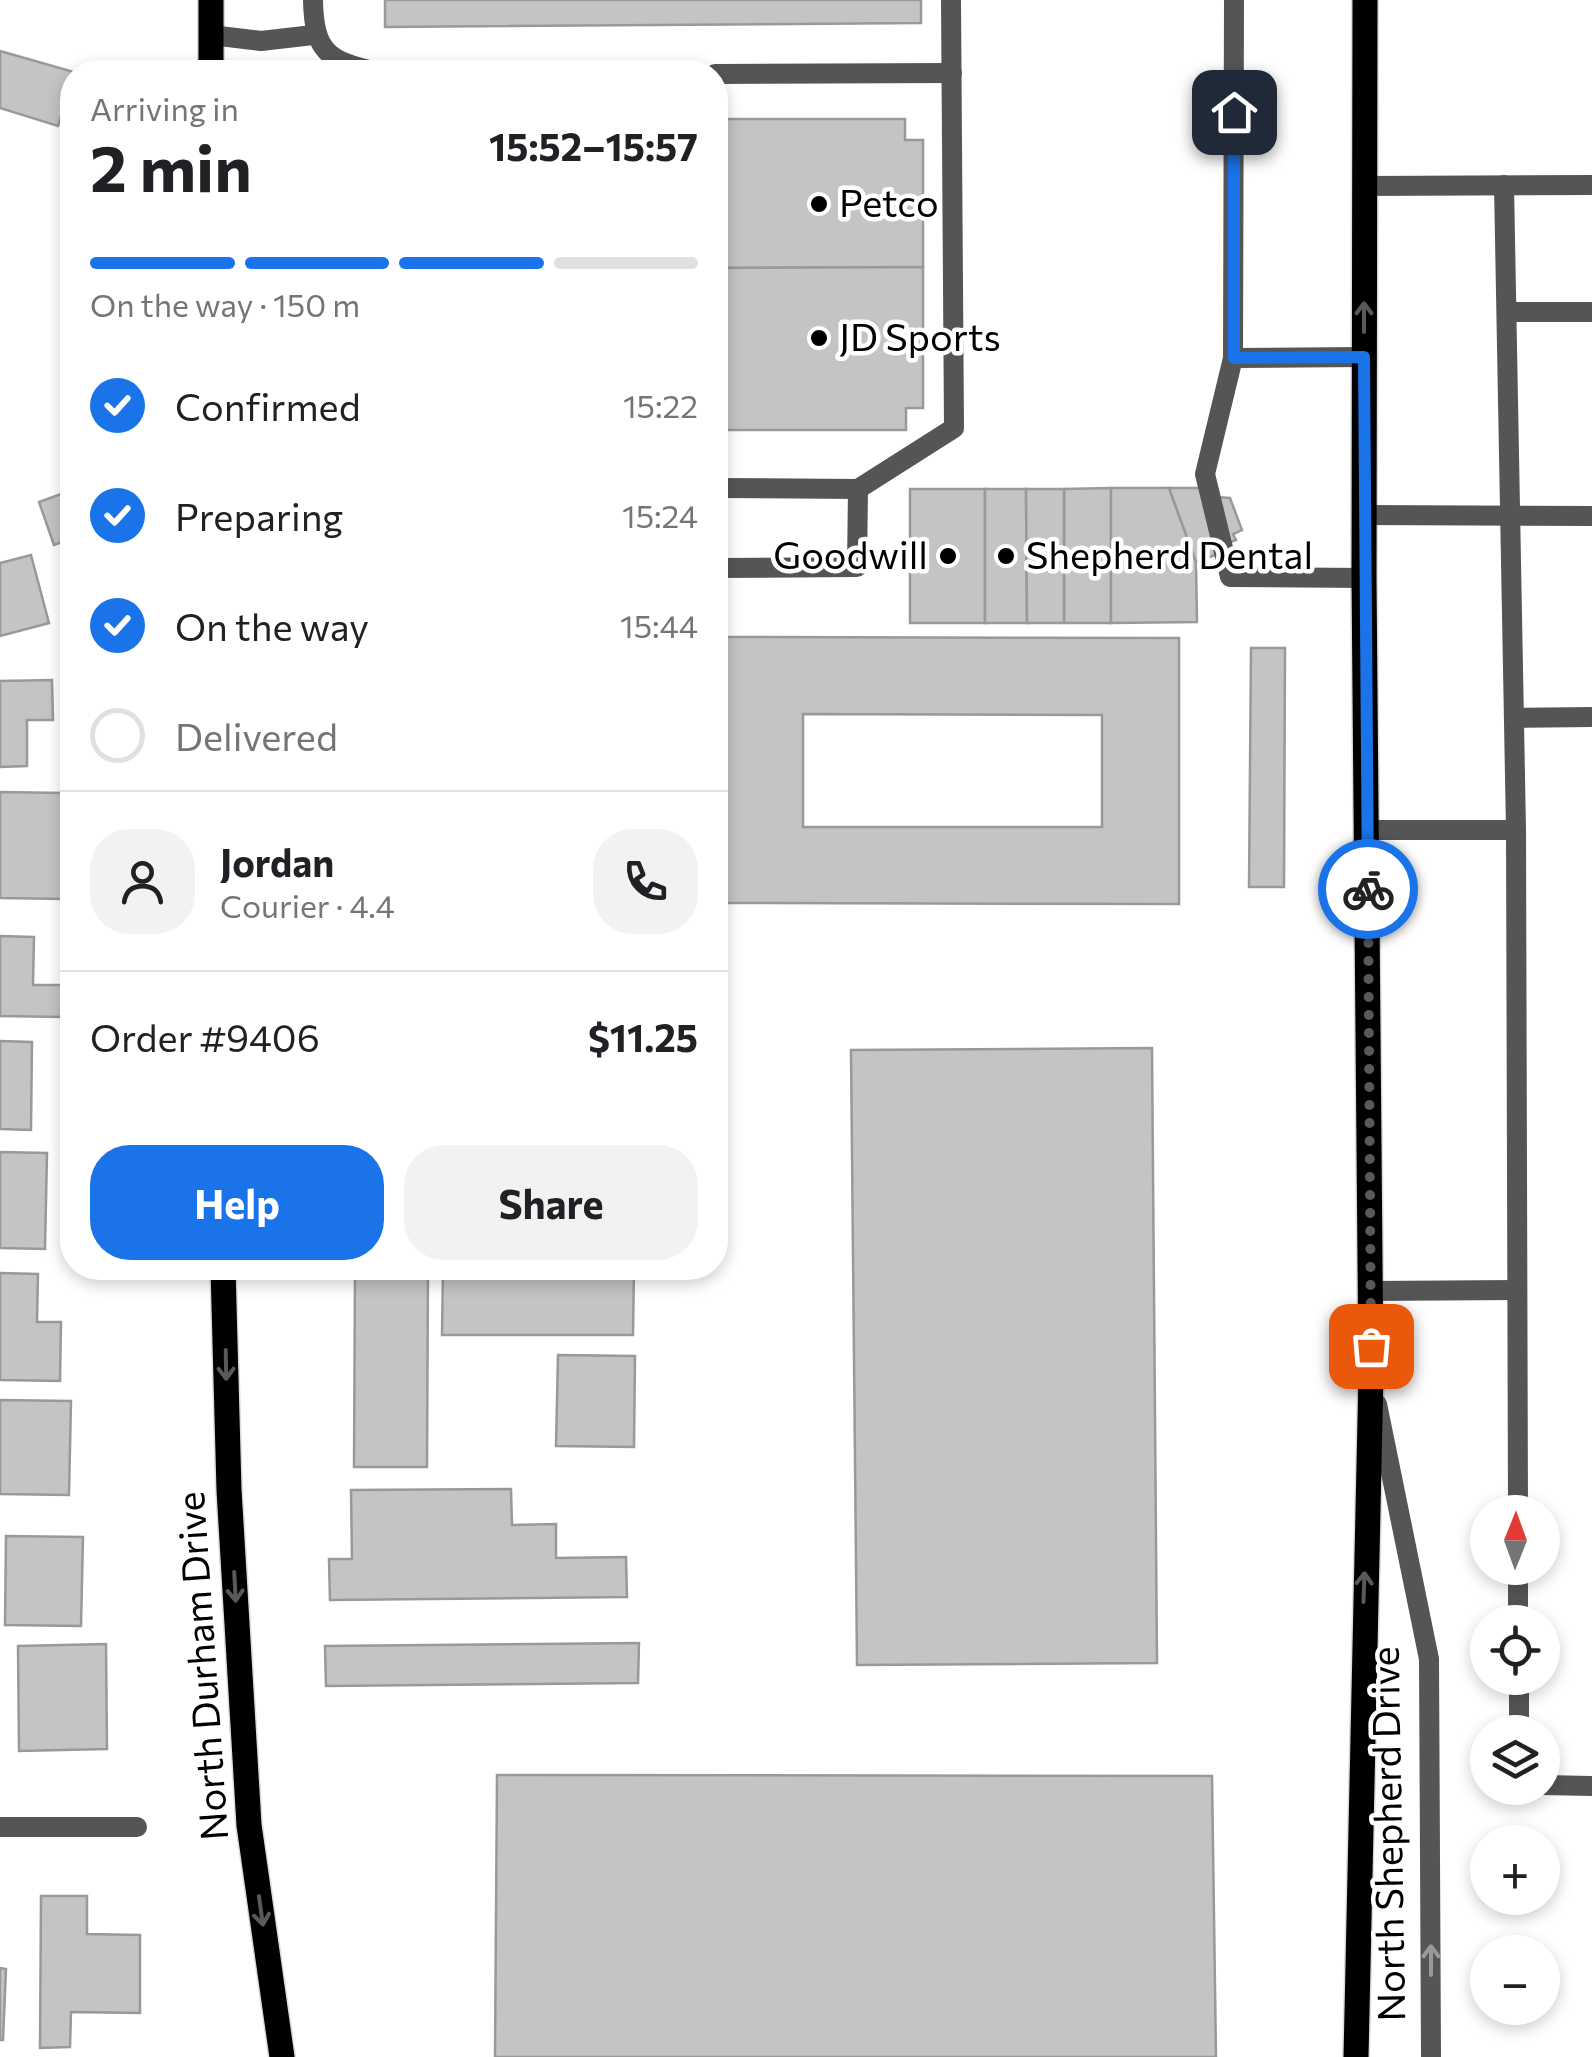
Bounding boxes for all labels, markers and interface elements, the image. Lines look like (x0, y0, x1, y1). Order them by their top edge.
pin (1192, 70, 1277, 155)
icon: home (1207, 85, 1262, 140)
text: Arriving in (90, 88, 239, 128)
text: 15:52–15:57 (489, 122, 698, 169)
text: 2 min (90, 126, 252, 205)
place label: Petco (839, 178, 939, 225)
marker: Petco (808, 193, 830, 215)
text: On the way · 150 m (90, 284, 360, 324)
one-way arrow (1354, 301, 1374, 334)
place label: JD Sports (839, 312, 1001, 359)
marker: JD Sports (808, 327, 830, 349)
icon: check (90, 378, 145, 433)
text: Confirmed (175, 382, 361, 429)
text: 15:22 (623, 385, 698, 425)
icon: check (90, 488, 145, 543)
text: Preparing (175, 492, 343, 539)
text: 15:24 (622, 495, 698, 535)
place label: Goodwill (773, 530, 928, 577)
place label: Shepherd Dental (1026, 530, 1313, 577)
marker: Goodwill (937, 545, 959, 567)
marker: Shepherd Dental (995, 545, 1017, 567)
icon: check (90, 598, 145, 653)
text: On the way (175, 602, 369, 649)
text: 15:44 (620, 605, 698, 645)
text: Delivered (175, 712, 338, 759)
button: person (90, 829, 195, 934)
button: phone (593, 829, 698, 934)
text: Jordan (220, 838, 334, 885)
courier (1318, 839, 1418, 939)
icon: bike (1341, 862, 1396, 917)
text: Courier · 4.4 (220, 885, 395, 925)
text: Order #9406 (90, 1013, 320, 1060)
text: $11.25 (588, 1013, 698, 1060)
button: Help (90, 1145, 384, 1260)
button: Share (404, 1145, 698, 1260)
pin (1329, 1304, 1414, 1389)
icon: bag (1344, 1319, 1399, 1374)
one-way arrow (216, 1348, 235, 1380)
street label: North Durham Drive (165, 1490, 236, 1842)
north arrow (1470, 1495, 1560, 1585)
map controls (1470, 1495, 1560, 2025)
one-way arrow (225, 1571, 244, 1603)
one-way arrow (1355, 1571, 1374, 1603)
button: locate (1470, 1605, 1560, 1695)
street label: North Shepherd Drive (1360, 1646, 1413, 2022)
button: layers (1470, 1715, 1560, 1805)
button: + (1470, 1825, 1560, 1915)
one-way arrow (252, 1894, 270, 1927)
button: − (1470, 1935, 1560, 2025)
one-way arrow (1422, 1944, 1440, 1976)

